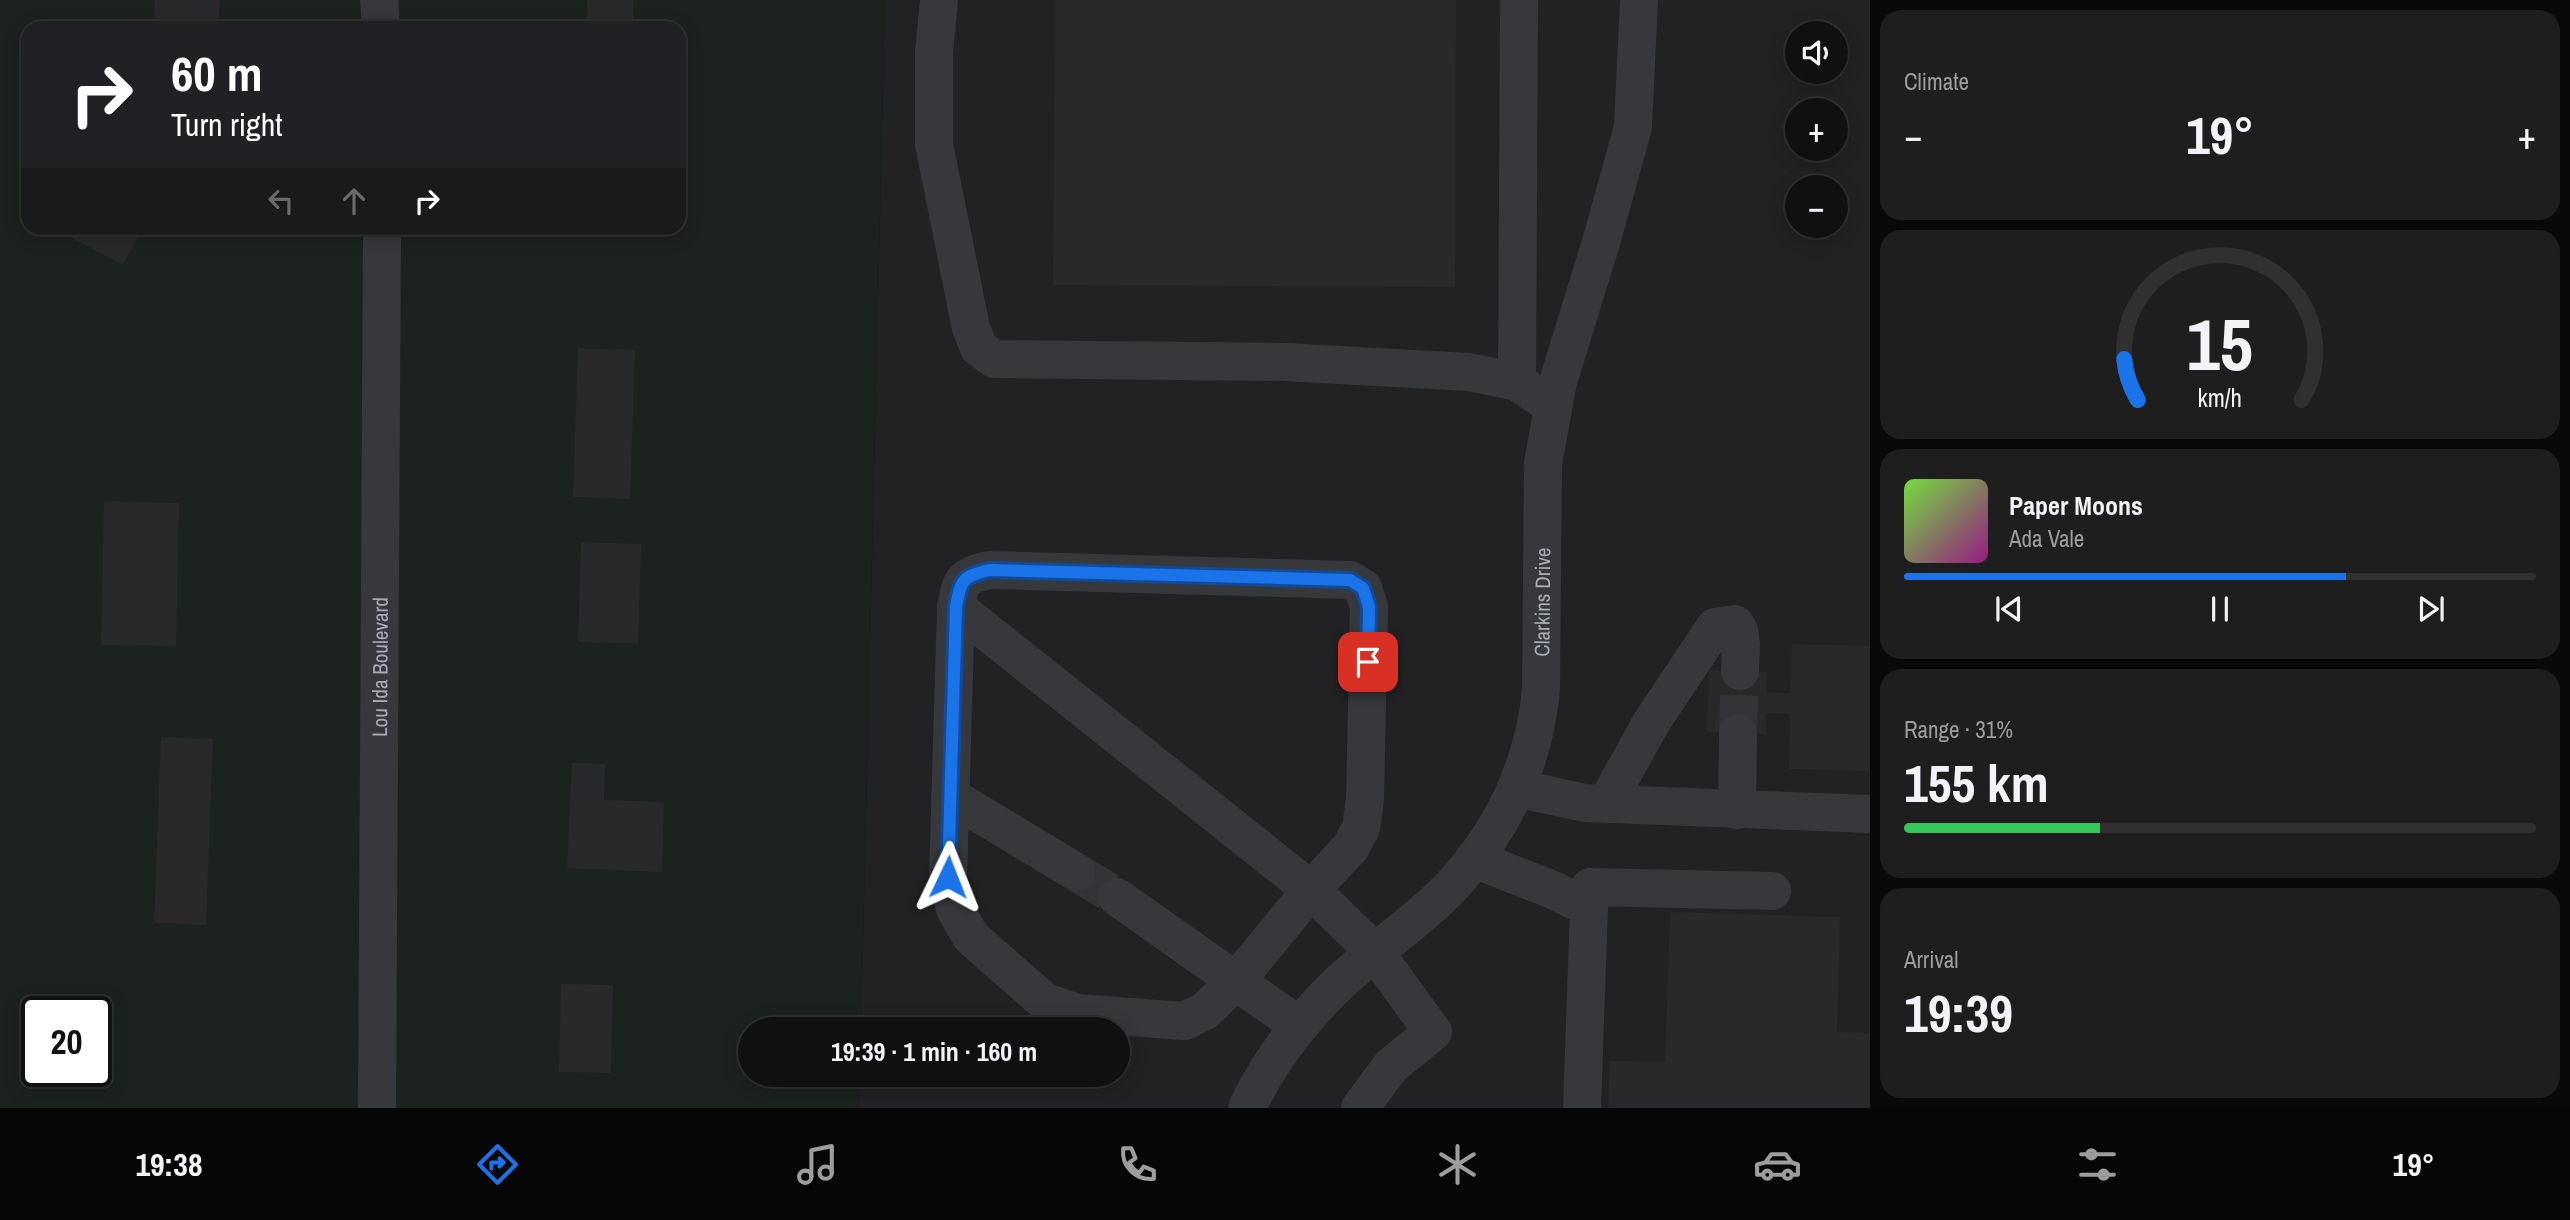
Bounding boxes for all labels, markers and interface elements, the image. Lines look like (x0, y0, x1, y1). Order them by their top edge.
map controls (1785, 21, 1848, 238)
button: sound (1785, 21, 1848, 84)
text: 60 m (171, 40, 263, 106)
icon: right (56, 49, 147, 140)
text: Climate (1904, 66, 1969, 97)
button: + (1785, 98, 1848, 161)
text: 19° (2186, 100, 2254, 170)
text: Turn right (171, 103, 283, 146)
text: − (1904, 110, 1922, 161)
text: + (2518, 110, 2536, 161)
button: − (1785, 175, 1848, 238)
icon: left (262, 182, 300, 220)
icon: ahead (335, 182, 373, 220)
icon: right (408, 182, 446, 220)
text: 15 (2187, 296, 2253, 394)
text: km/h (2198, 381, 2242, 415)
text: Paper Moons (2009, 488, 2143, 523)
text: Ada Vale (2009, 523, 2084, 554)
street label: Clarkins Drive (1527, 547, 1557, 657)
icon: previous (1990, 590, 2028, 628)
icon: pause (2201, 590, 2239, 628)
icon: next (2412, 590, 2450, 628)
street label: Lou Ida Boulevard (365, 597, 394, 737)
pin (1338, 632, 1398, 692)
icon: arrive (1349, 643, 1387, 681)
text: Range · 31% (1904, 714, 2013, 745)
text: 155 km (1904, 748, 2049, 818)
position arrow (911, 840, 985, 914)
text: Arrival (1904, 944, 1959, 975)
text: 19:39 (1904, 978, 2013, 1048)
speed limit sign: 20 (21, 996, 112, 1087)
text: 19:39 · 1 min · 160 m (831, 1034, 1037, 1069)
icon: directions (473, 1140, 522, 1189)
icon: music (793, 1140, 842, 1189)
icon: phone (1113, 1140, 1162, 1189)
icon: climate (1433, 1140, 1482, 1189)
icon: car (1753, 1140, 1802, 1189)
icon: filters (2073, 1140, 2122, 1189)
text: 19:38 (135, 1143, 203, 1186)
text: 19° (2393, 1143, 2435, 1186)

